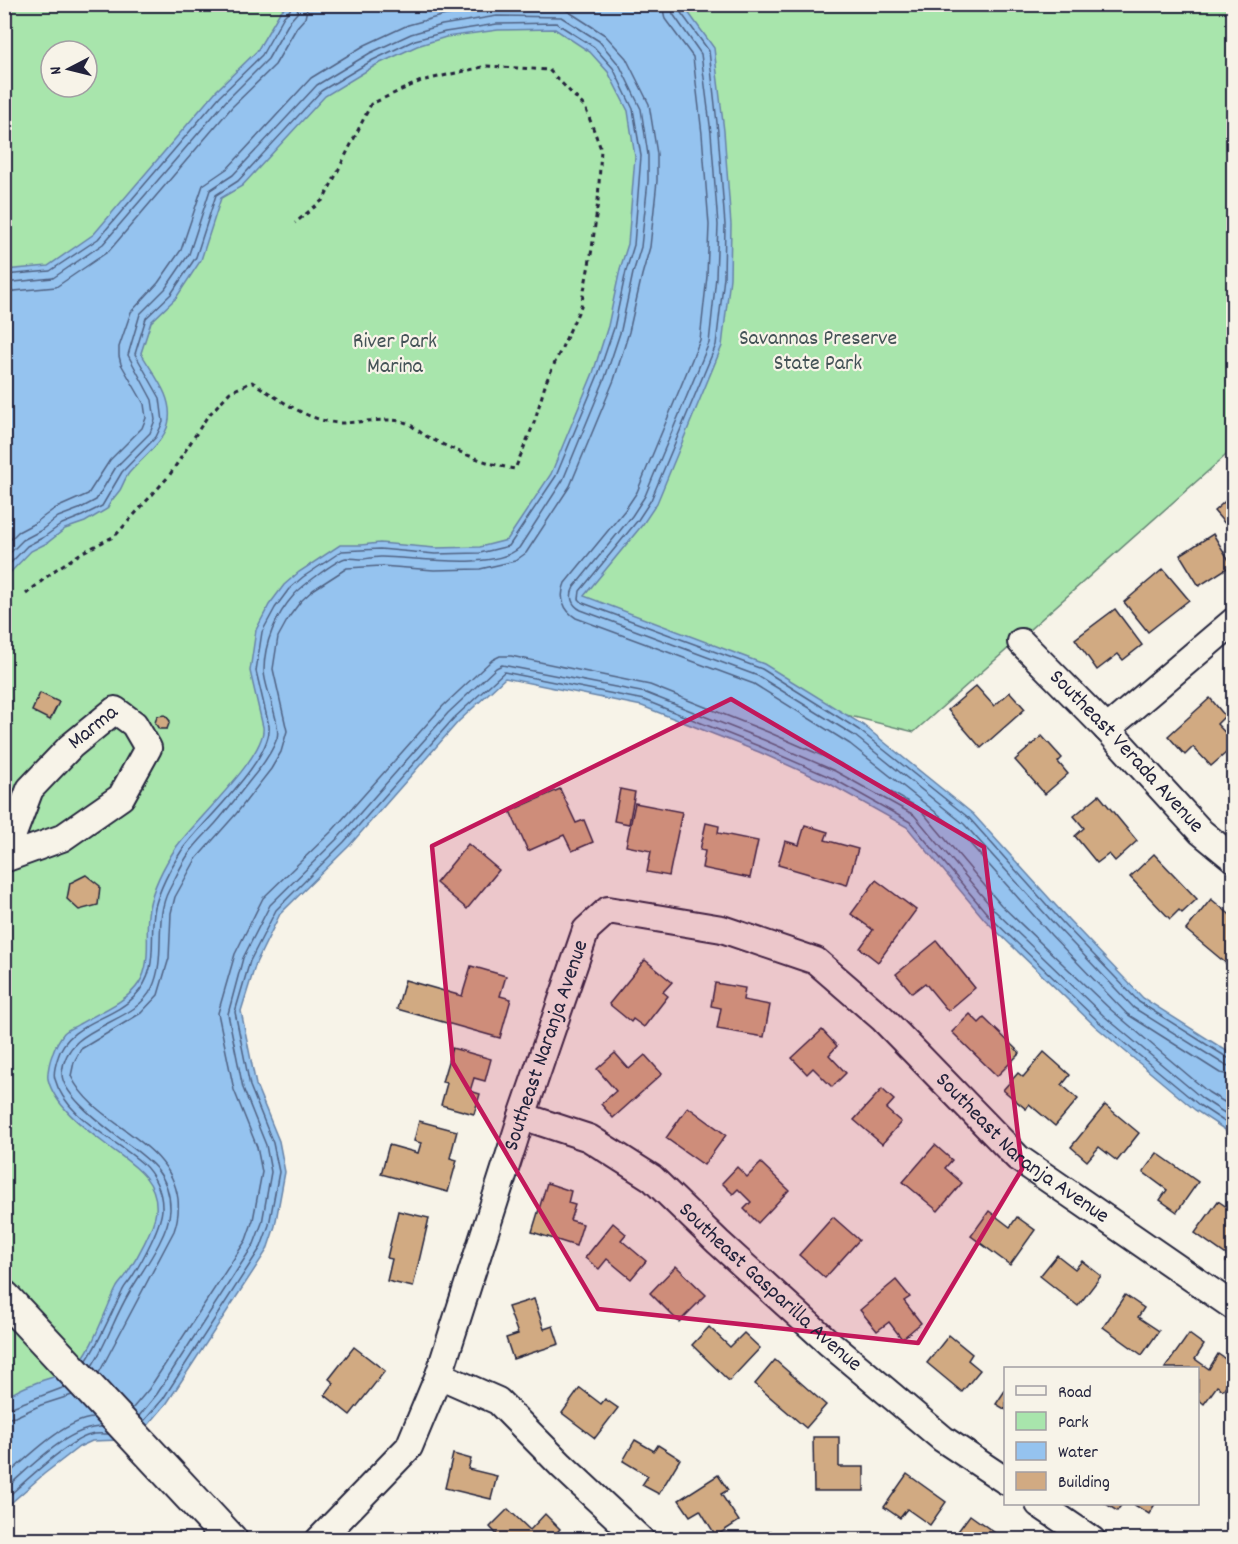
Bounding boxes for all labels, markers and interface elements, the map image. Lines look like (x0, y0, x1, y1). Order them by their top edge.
north arrow (39, 39, 99, 99)
text: N (45, 65, 68, 76)
park label: Savannas Preserve State Park (739, 324, 897, 380)
park label: River Park Marina (353, 327, 437, 383)
street label: Southeast Verada Avenue (1041, 663, 1211, 841)
street label: Marma (62, 697, 126, 758)
street label: Southeast Naranja Avenue (496, 936, 597, 1155)
street label: Southeast Naranja Avenue (928, 1066, 1115, 1232)
street label: Southeast Gasparilla Avenue (671, 1196, 868, 1380)
legend (1004, 1367, 1199, 1505)
text: Road (1058, 1381, 1092, 1406)
text: Park (1058, 1411, 1089, 1436)
text: Water (1058, 1441, 1098, 1466)
text: Building (1058, 1471, 1110, 1496)

